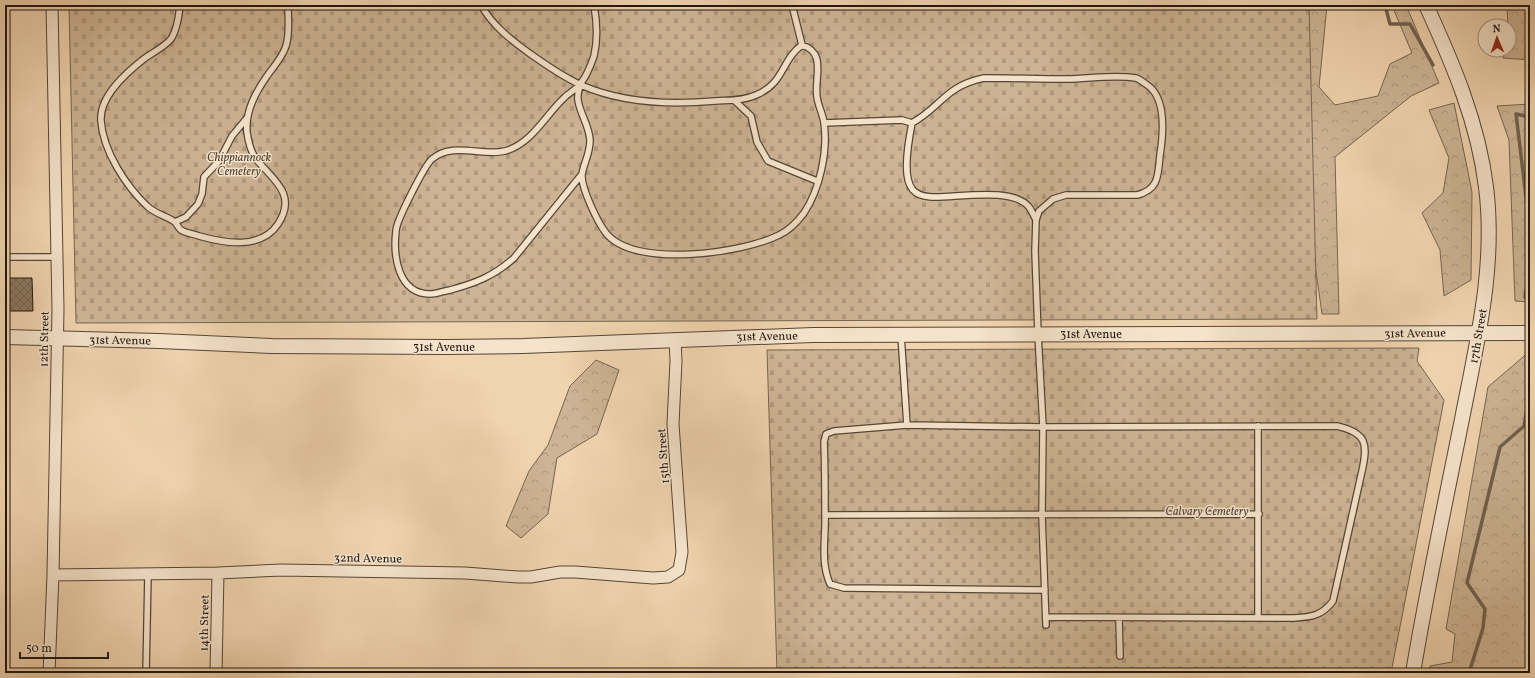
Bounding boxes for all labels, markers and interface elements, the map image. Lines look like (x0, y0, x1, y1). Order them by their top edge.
north arrow (1477, 18, 1517, 58)
text: N (1492, 22, 1501, 37)
park label: Chippiannock Cemetery (207, 150, 271, 180)
street label: 17th Street (1466, 307, 1492, 365)
street label: 12th Street (37, 311, 53, 367)
street label: 31st Avenue (1384, 325, 1446, 343)
street label: 31st Avenue (1060, 327, 1122, 343)
street label: 31st Avenue (736, 328, 798, 346)
street label: 31st Avenue (89, 332, 151, 350)
street label: 31st Avenue (413, 340, 475, 356)
street label: 15th Street (654, 428, 674, 484)
park label: Calvary Cemetery (1165, 504, 1249, 520)
street label: 32nd Avenue (334, 550, 403, 568)
street label: 14th Street (197, 594, 213, 652)
scale bar (20, 634, 108, 660)
text: 50 m (26, 641, 52, 657)

